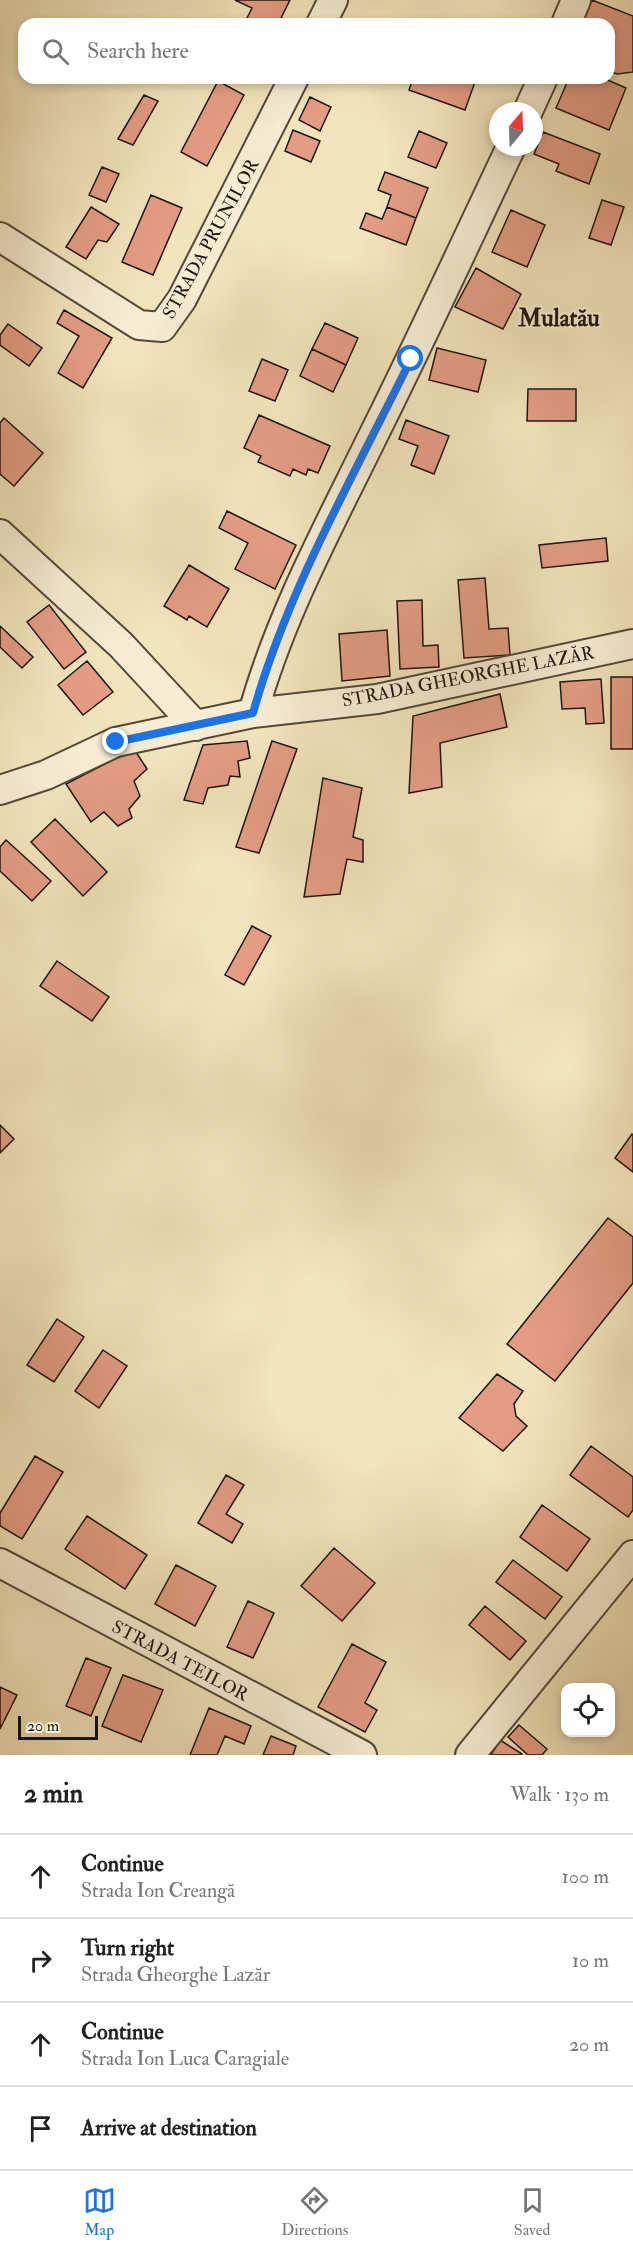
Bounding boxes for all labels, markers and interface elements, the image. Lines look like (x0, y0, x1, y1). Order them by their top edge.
search box (18, 18, 615, 84)
icon: search (39, 35, 72, 68)
text: Search here (87, 37, 189, 65)
north arrow (489, 102, 543, 156)
street label: STRADA PRUNILOR (158, 154, 265, 323)
district label: Mulatău (517, 303, 600, 334)
route start (397, 345, 423, 371)
street label: STRADA GHEORGHE LAZĂR (340, 641, 597, 713)
route end (102, 728, 128, 754)
street label: STRADA TEILOR (108, 1615, 253, 1707)
map controls (561, 1683, 615, 1737)
button: locate (561, 1683, 615, 1737)
scale bar (18, 1713, 98, 1740)
text: 20 m (27, 1716, 59, 1736)
text: 2 min (24, 1778, 83, 1810)
text: Walk · 130 m (510, 1782, 609, 1807)
text: Continue (81, 1850, 164, 1878)
icon: ahead (24, 1860, 57, 1893)
text: 100 m (562, 1864, 609, 1889)
text: Strada Ion Creangă (81, 1878, 235, 1903)
text: Turn right (81, 1934, 174, 1962)
icon: right (24, 1944, 57, 1977)
text: 10 m (572, 1948, 609, 1973)
text: Strada Gheorghe Lazăr (81, 1962, 270, 1987)
text: Continue (81, 2018, 164, 2046)
icon: ahead (24, 2028, 57, 2061)
text: 20 m (569, 2032, 609, 2057)
text: Strada Ion Luca Caragiale (81, 2046, 289, 2071)
icon: arrive (24, 2112, 57, 2145)
text: Arrive at destination (81, 2114, 257, 2142)
tab: Map (83, 2184, 116, 2240)
tab: Directions (281, 2184, 348, 2240)
tab: Saved (514, 2184, 550, 2240)

